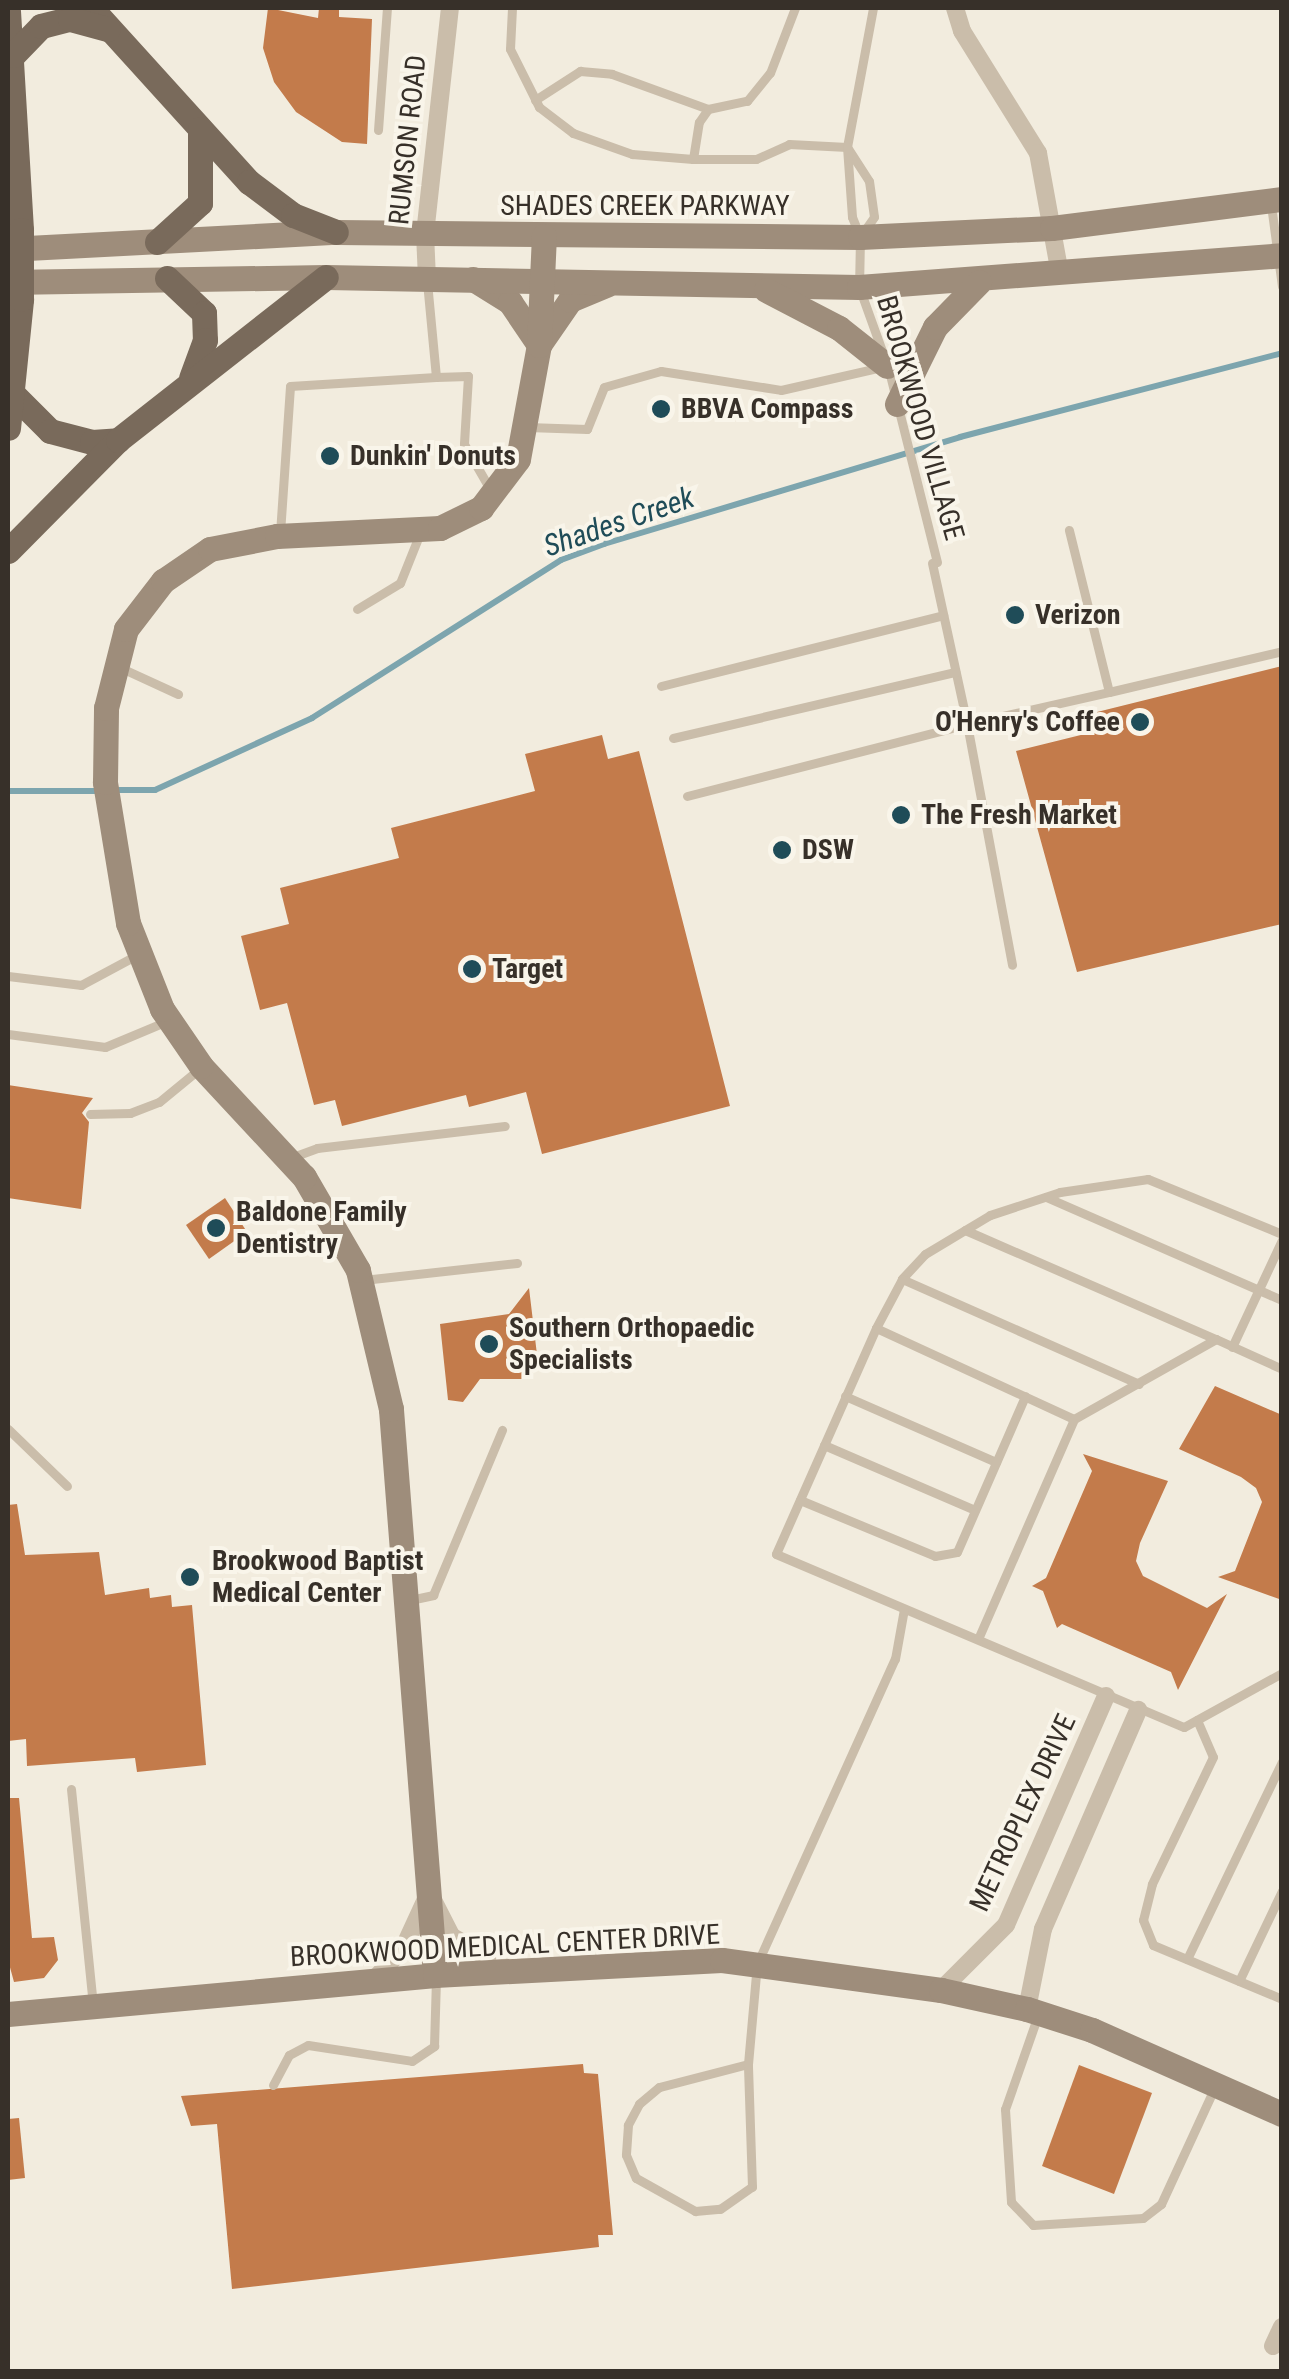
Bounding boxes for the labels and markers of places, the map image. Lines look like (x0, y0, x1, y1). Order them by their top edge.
place label: BBVA Compass (681, 392, 854, 426)
marker: BBVA Compass (650, 398, 672, 420)
place label: Dunkin' Donuts (350, 439, 516, 473)
marker: Dunkin' Donuts (319, 445, 341, 467)
place label: Verizon (1035, 598, 1120, 632)
marker: Verizon (1004, 604, 1026, 626)
place label: O'Henry's Coffee (935, 705, 1120, 739)
marker: O'Henry's Coffee (1129, 711, 1151, 733)
place label: The Fresh Market (921, 798, 1117, 832)
marker: The Fresh Market (890, 804, 912, 826)
place label: DSW (802, 833, 854, 867)
marker: DSW (771, 839, 793, 861)
place label: Target (492, 952, 563, 986)
marker: Target (461, 958, 483, 980)
place label: Baldone Family Dentistry (236, 1195, 407, 1261)
marker: Baldone Family Dentistry (205, 1217, 227, 1239)
place label: Southern Orthopaedic Specialists (509, 1311, 754, 1377)
marker: Southern Orthopaedic Specialists (478, 1333, 500, 1355)
place label: Brookwood Baptist Medical Center (212, 1544, 423, 1610)
marker: Brookwood Baptist Medical Center (177, 1564, 203, 1590)

